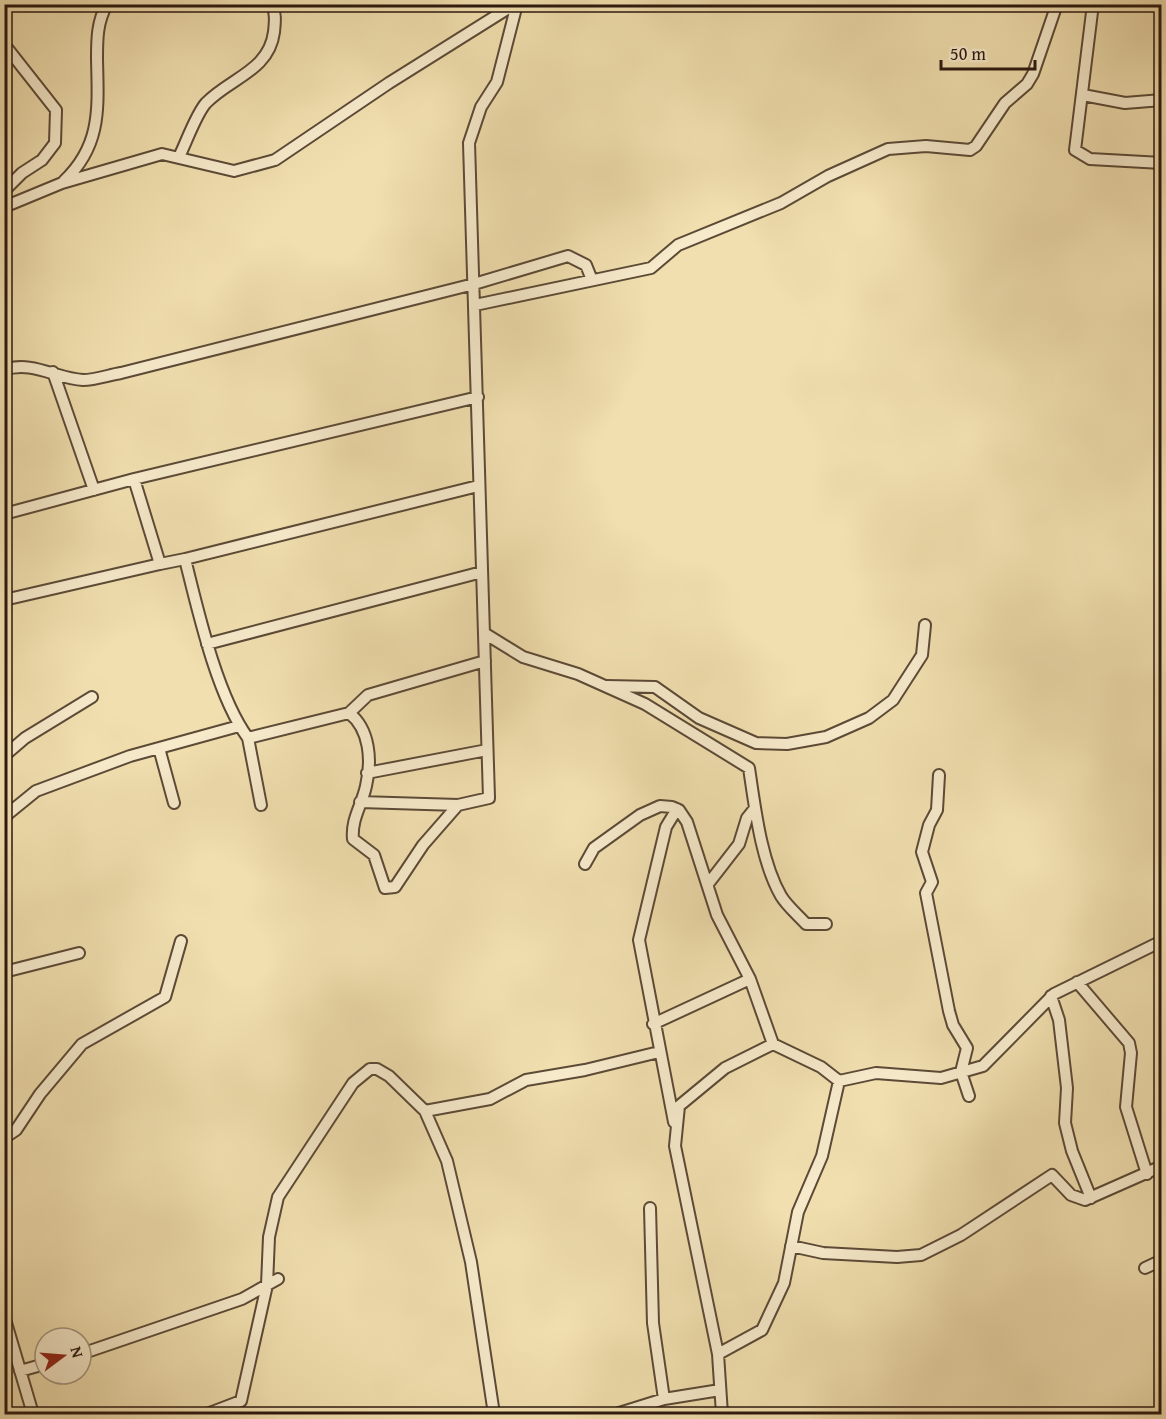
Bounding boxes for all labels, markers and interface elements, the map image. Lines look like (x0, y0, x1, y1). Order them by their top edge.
scale bar (941, 33, 1036, 71)
text: 50 m (950, 40, 986, 67)
north arrow (33, 1326, 93, 1386)
text: N (64, 1343, 91, 1361)

